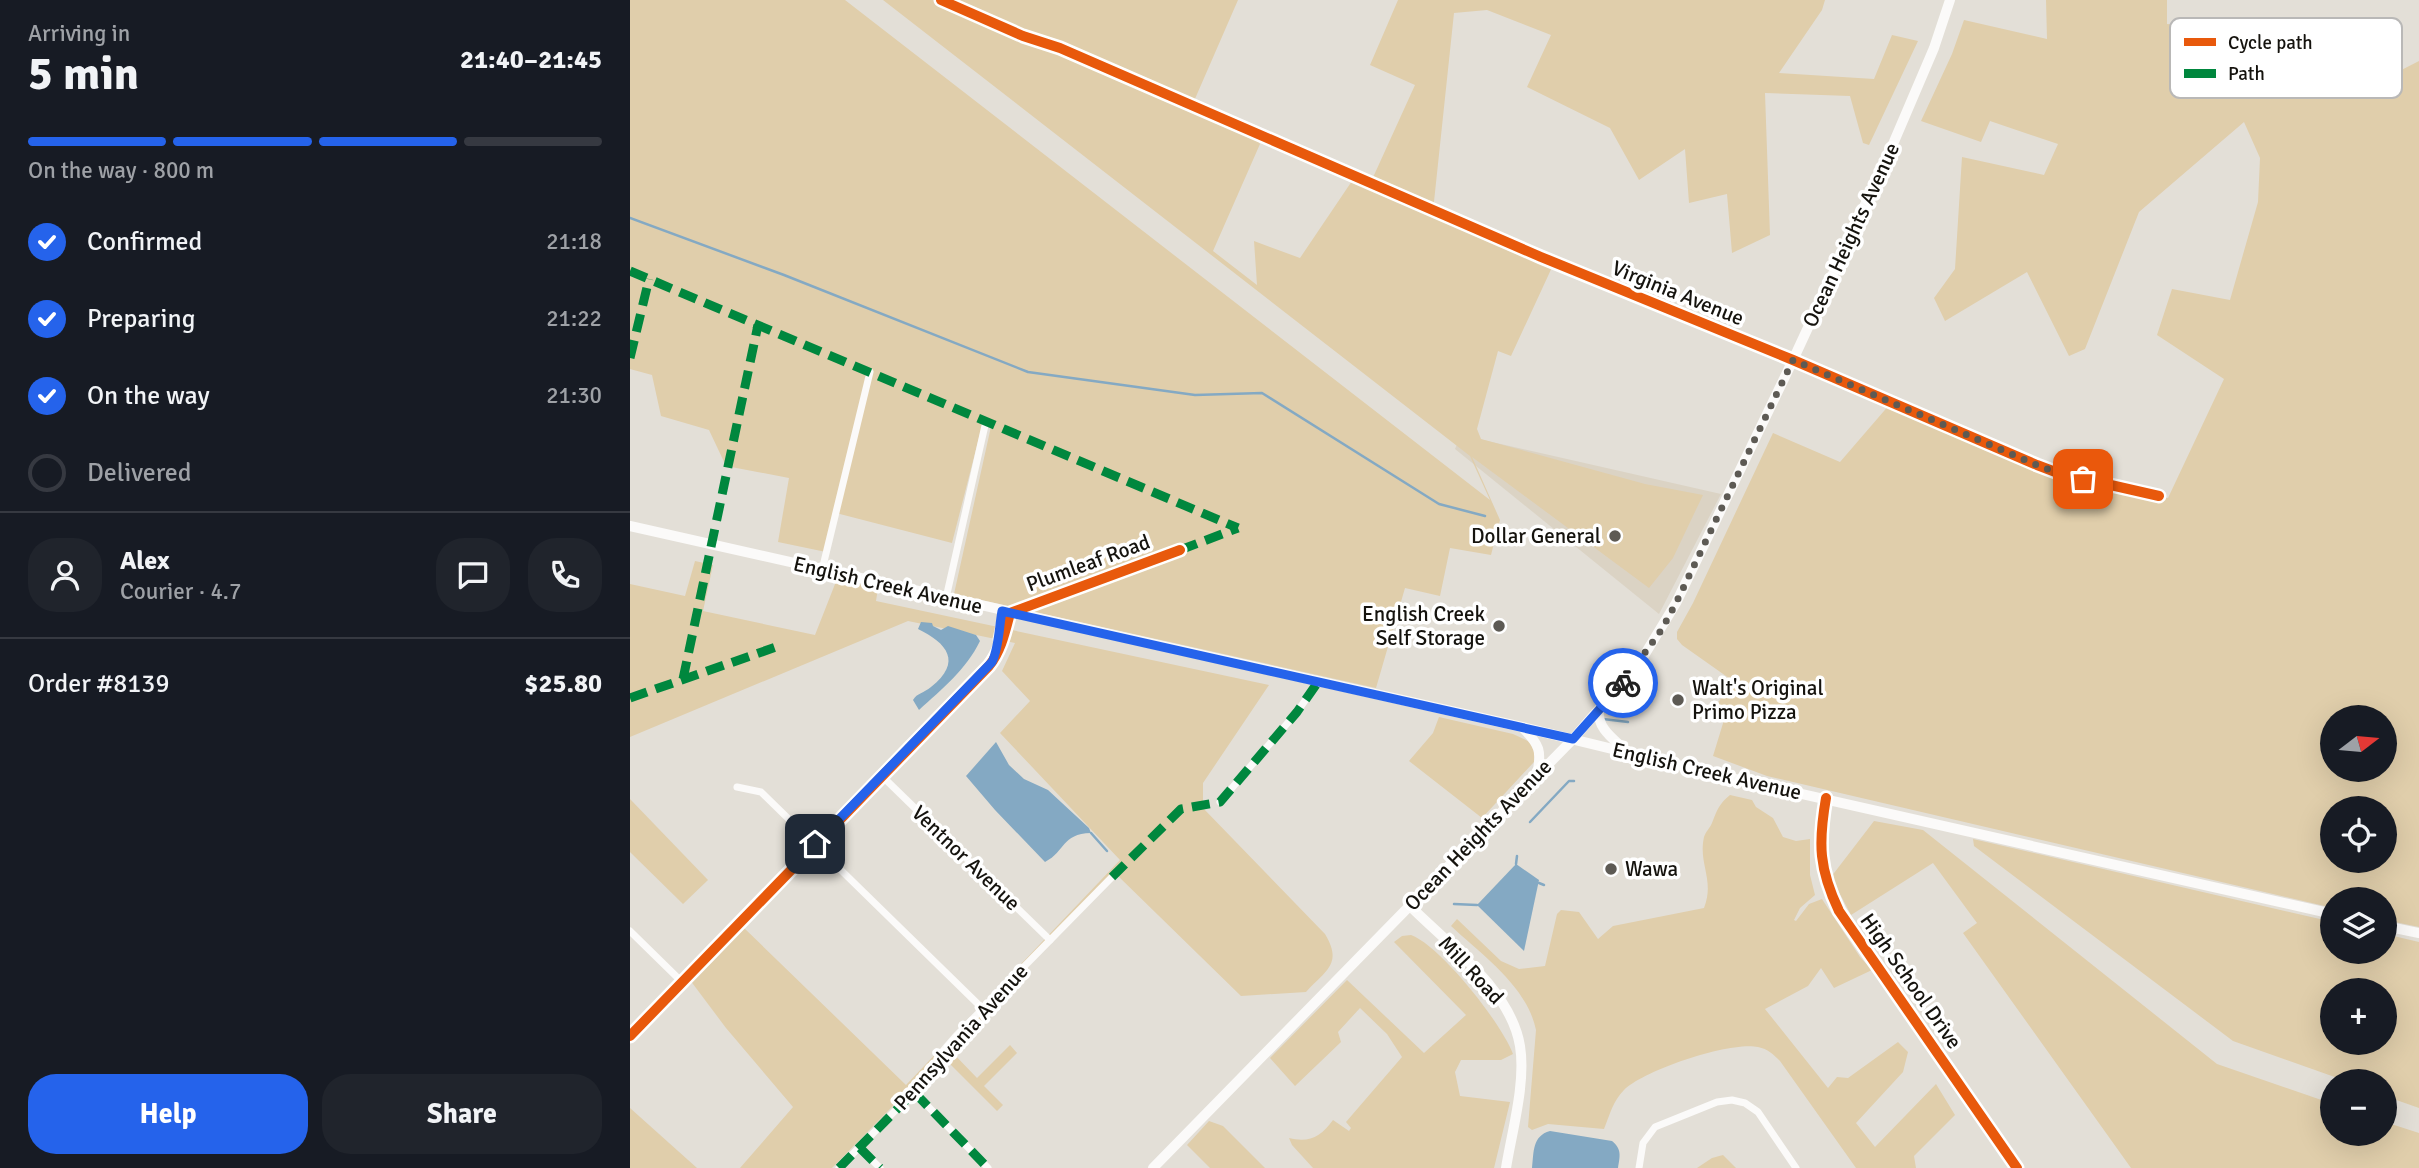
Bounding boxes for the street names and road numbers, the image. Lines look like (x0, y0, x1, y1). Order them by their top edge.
street label: Ocean Heights Avenue (1797, 139, 1905, 331)
street label: Virginia Avenue (1608, 255, 1748, 331)
street label: Plumleaf Road (1023, 529, 1153, 597)
street label: English Creek Avenue (791, 551, 985, 619)
street label: English Creek Avenue (1610, 737, 1804, 805)
street label: Ocean Heights Avenue (1399, 754, 1557, 916)
street label: Ventnor Avenue (906, 800, 1026, 916)
street label: High School Drive (1855, 908, 1967, 1054)
street label: Mill Road (1433, 930, 1509, 1010)
street label: Pennsylvania Avenue (888, 958, 1034, 1116)

